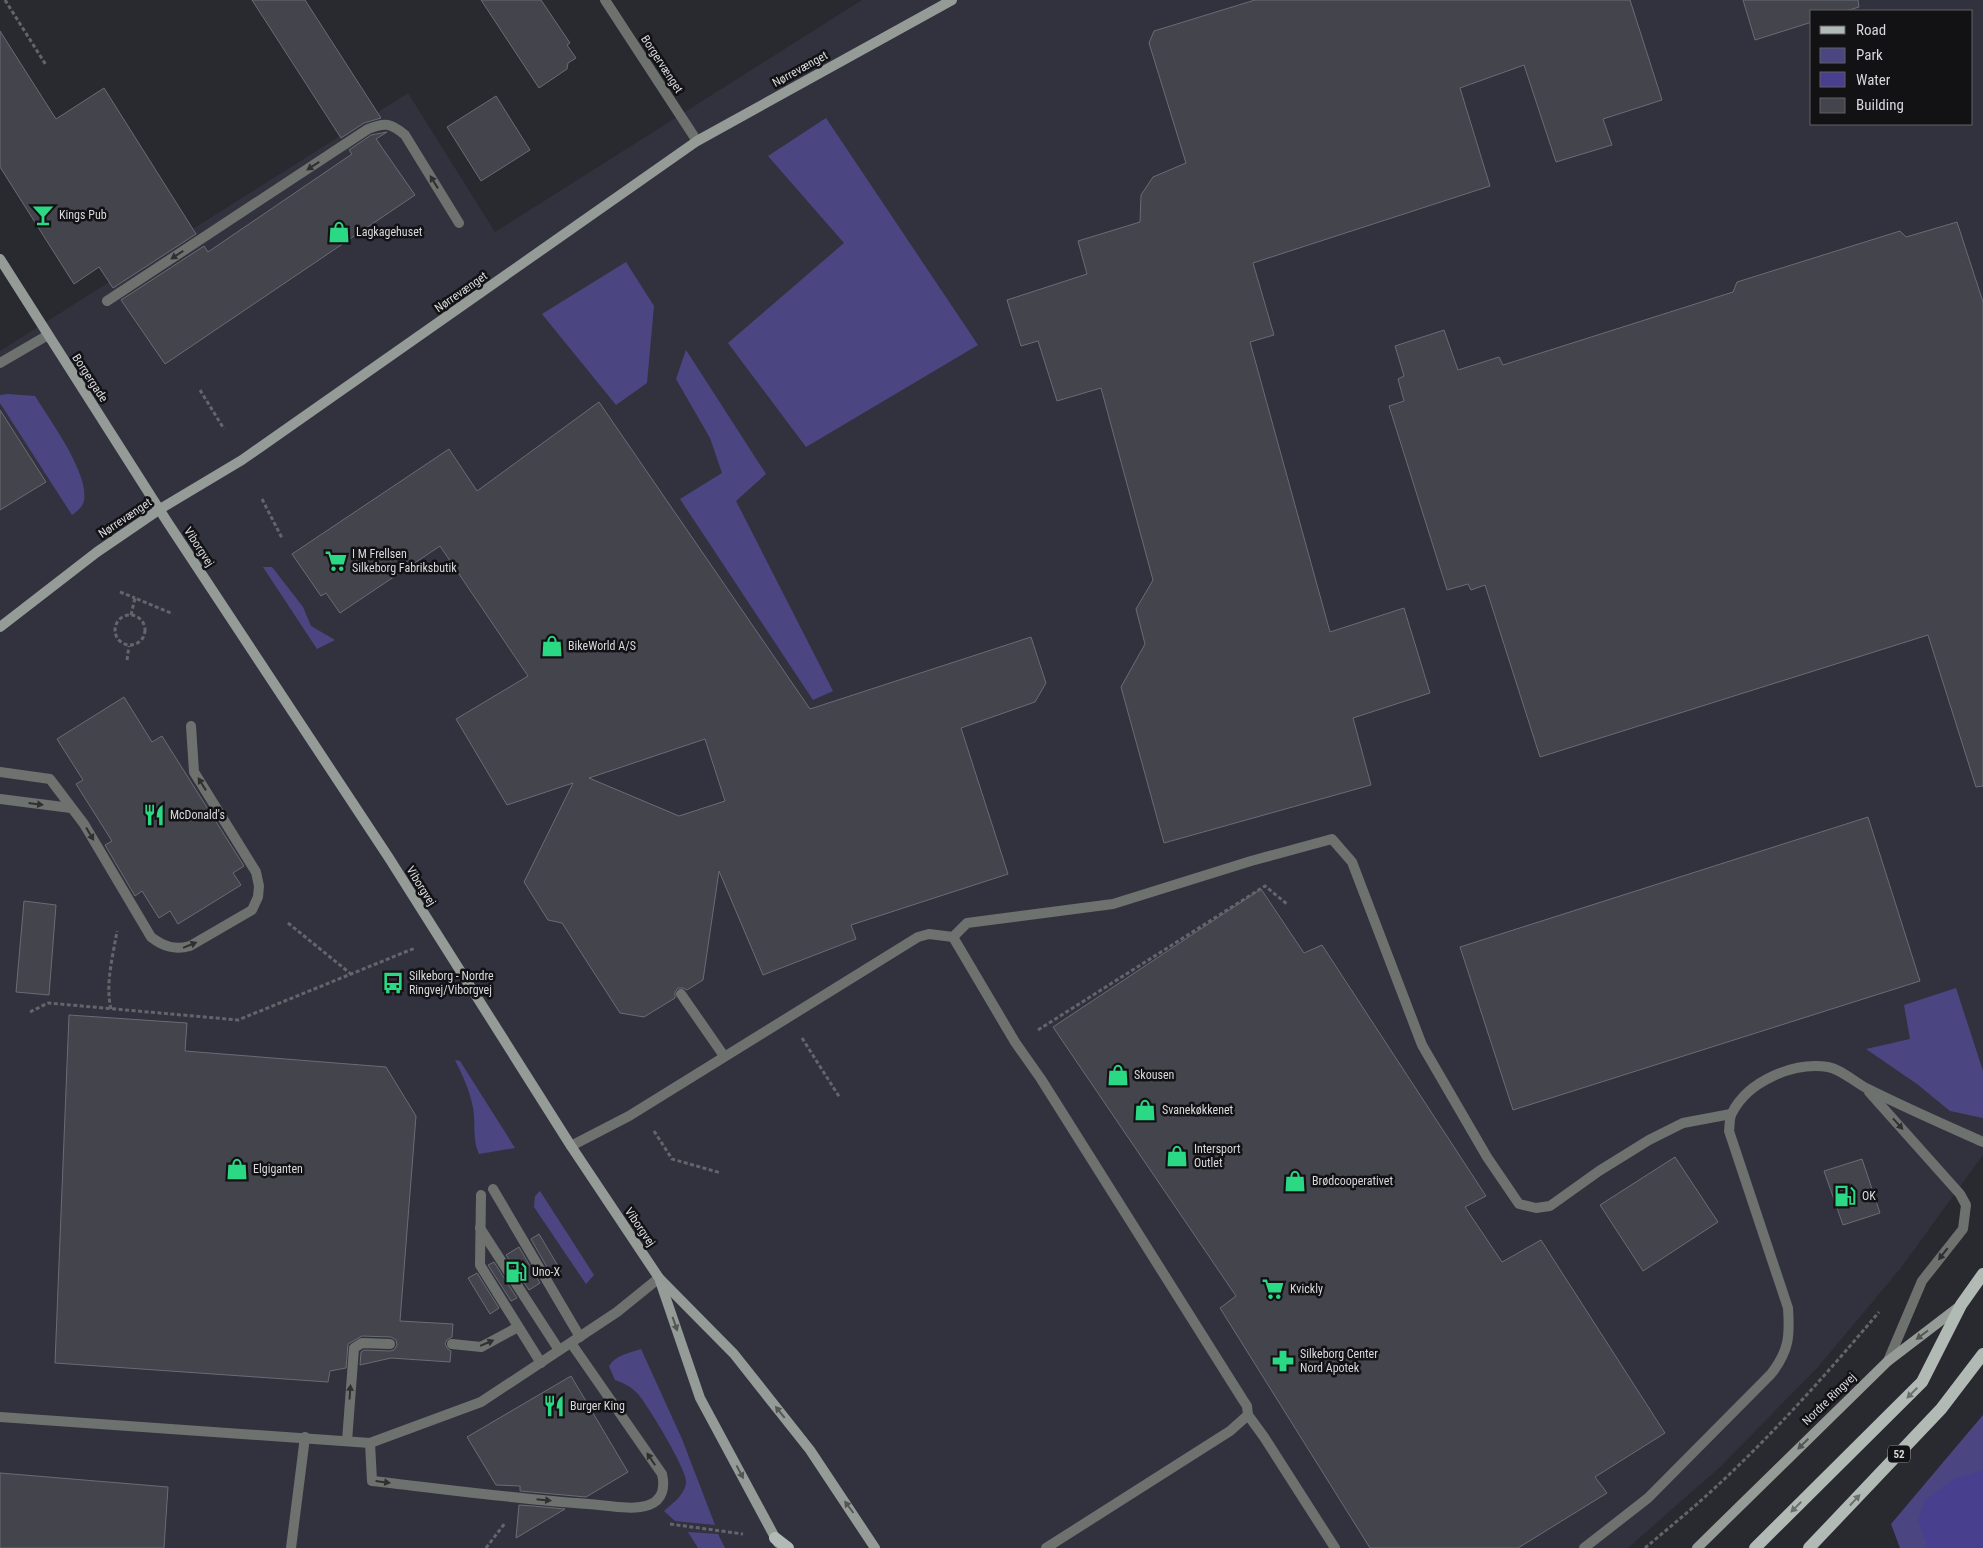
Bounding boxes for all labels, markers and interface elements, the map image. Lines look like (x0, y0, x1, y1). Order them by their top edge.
legend (1810, 10, 1973, 125)
text: Road (1856, 21, 1886, 39)
street label: Borgervænget (638, 32, 686, 96)
text: Park (1856, 46, 1883, 64)
street label: Nørrevænget (770, 48, 830, 90)
text: Water (1856, 71, 1891, 89)
text: Building (1856, 96, 1904, 114)
one-way arrow (306, 161, 319, 170)
one-way arrow (429, 175, 438, 188)
bar icon: Kings Pub (30, 202, 56, 228)
place label: Kings Pub (59, 208, 107, 222)
shop icon: Lagkagehuset (326, 219, 352, 245)
place label: Lagkagehuset (356, 225, 423, 239)
one-way arrow (170, 250, 184, 260)
street label: Nørrevænget (432, 269, 490, 315)
street label: Borgergade (69, 351, 111, 405)
street label: Nørrevænget (96, 495, 155, 541)
street label: Viborgvej (181, 525, 217, 569)
place label: I M Frellsen Silkeborg Fabriksbutik (352, 547, 457, 575)
supermarket icon: I M Frellsen Silkeborg Fabriksbutik (323, 548, 349, 574)
shop icon: BikeWorld A/S (539, 633, 565, 659)
place label: BikeWorld A/S (568, 639, 636, 653)
one-way arrow (197, 777, 206, 790)
one-way arrow (28, 800, 44, 808)
restaurant icon: McDonald's (141, 802, 167, 828)
place label: McDonald's (170, 808, 225, 822)
one-way arrow (85, 827, 94, 840)
street label: Viborgvej (403, 864, 439, 908)
one-way arrow (183, 941, 198, 949)
place label: Silkeborg - Nordre Ringvej/Viborgvej (409, 969, 494, 997)
bus stop icon: Silkeborg - Nordre Ringvej/Viborgvej (380, 970, 406, 996)
shop icon: Skousen (1105, 1062, 1131, 1088)
place label: Skousen (1134, 1068, 1175, 1082)
shop icon: Svanekøkkenet (1132, 1097, 1158, 1123)
place label: Svanekøkkenet (1162, 1103, 1234, 1117)
one-way arrow (1892, 1118, 1904, 1130)
place label: Intersport Outlet (1194, 1142, 1241, 1170)
shop icon: Intersport Outlet (1164, 1143, 1190, 1169)
shop icon: Elgiganten (224, 1156, 250, 1182)
place label: Elgiganten (253, 1162, 303, 1176)
shop icon: Brødcooperativet (1282, 1168, 1308, 1194)
place label: Brødcooperativet (1312, 1174, 1393, 1188)
fuel station icon: OK (1832, 1183, 1858, 1209)
place label: OK (1862, 1189, 1876, 1203)
street label: Viborgvej (622, 1205, 658, 1249)
one-way arrow (1938, 1247, 1949, 1260)
fuel station icon: Uno-X (503, 1259, 529, 1285)
place label: Uno-X (532, 1265, 561, 1279)
supermarket icon: Kvickly (1260, 1276, 1286, 1302)
place label: Kvickly (1290, 1282, 1323, 1296)
one-way arrow (671, 1317, 679, 1332)
one-way arrow (1916, 1329, 1929, 1340)
one-way arrow (479, 1339, 494, 1348)
place label: Silkeborg Center Nord Apotek (1300, 1347, 1378, 1375)
pharmacy icon: Silkeborg Center Nord Apotek (1270, 1348, 1296, 1374)
street label: Nordre Ringvej (1799, 1370, 1859, 1428)
one-way arrow (347, 1384, 355, 1400)
one-way arrow (1906, 1387, 1918, 1399)
restaurant icon: Burger King (541, 1393, 567, 1419)
place label: Burger King (570, 1399, 625, 1413)
one-way arrow (774, 1406, 785, 1419)
one-way arrow (1797, 1438, 1809, 1450)
road number: 52 (1888, 1446, 1910, 1462)
one-way arrow (646, 1452, 656, 1465)
one-way arrow (736, 1465, 744, 1479)
one-way arrow (375, 1478, 391, 1486)
one-way arrow (1849, 1495, 1861, 1507)
one-way arrow (536, 1496, 552, 1504)
one-way arrow (844, 1500, 854, 1514)
one-way arrow (1790, 1501, 1802, 1513)

